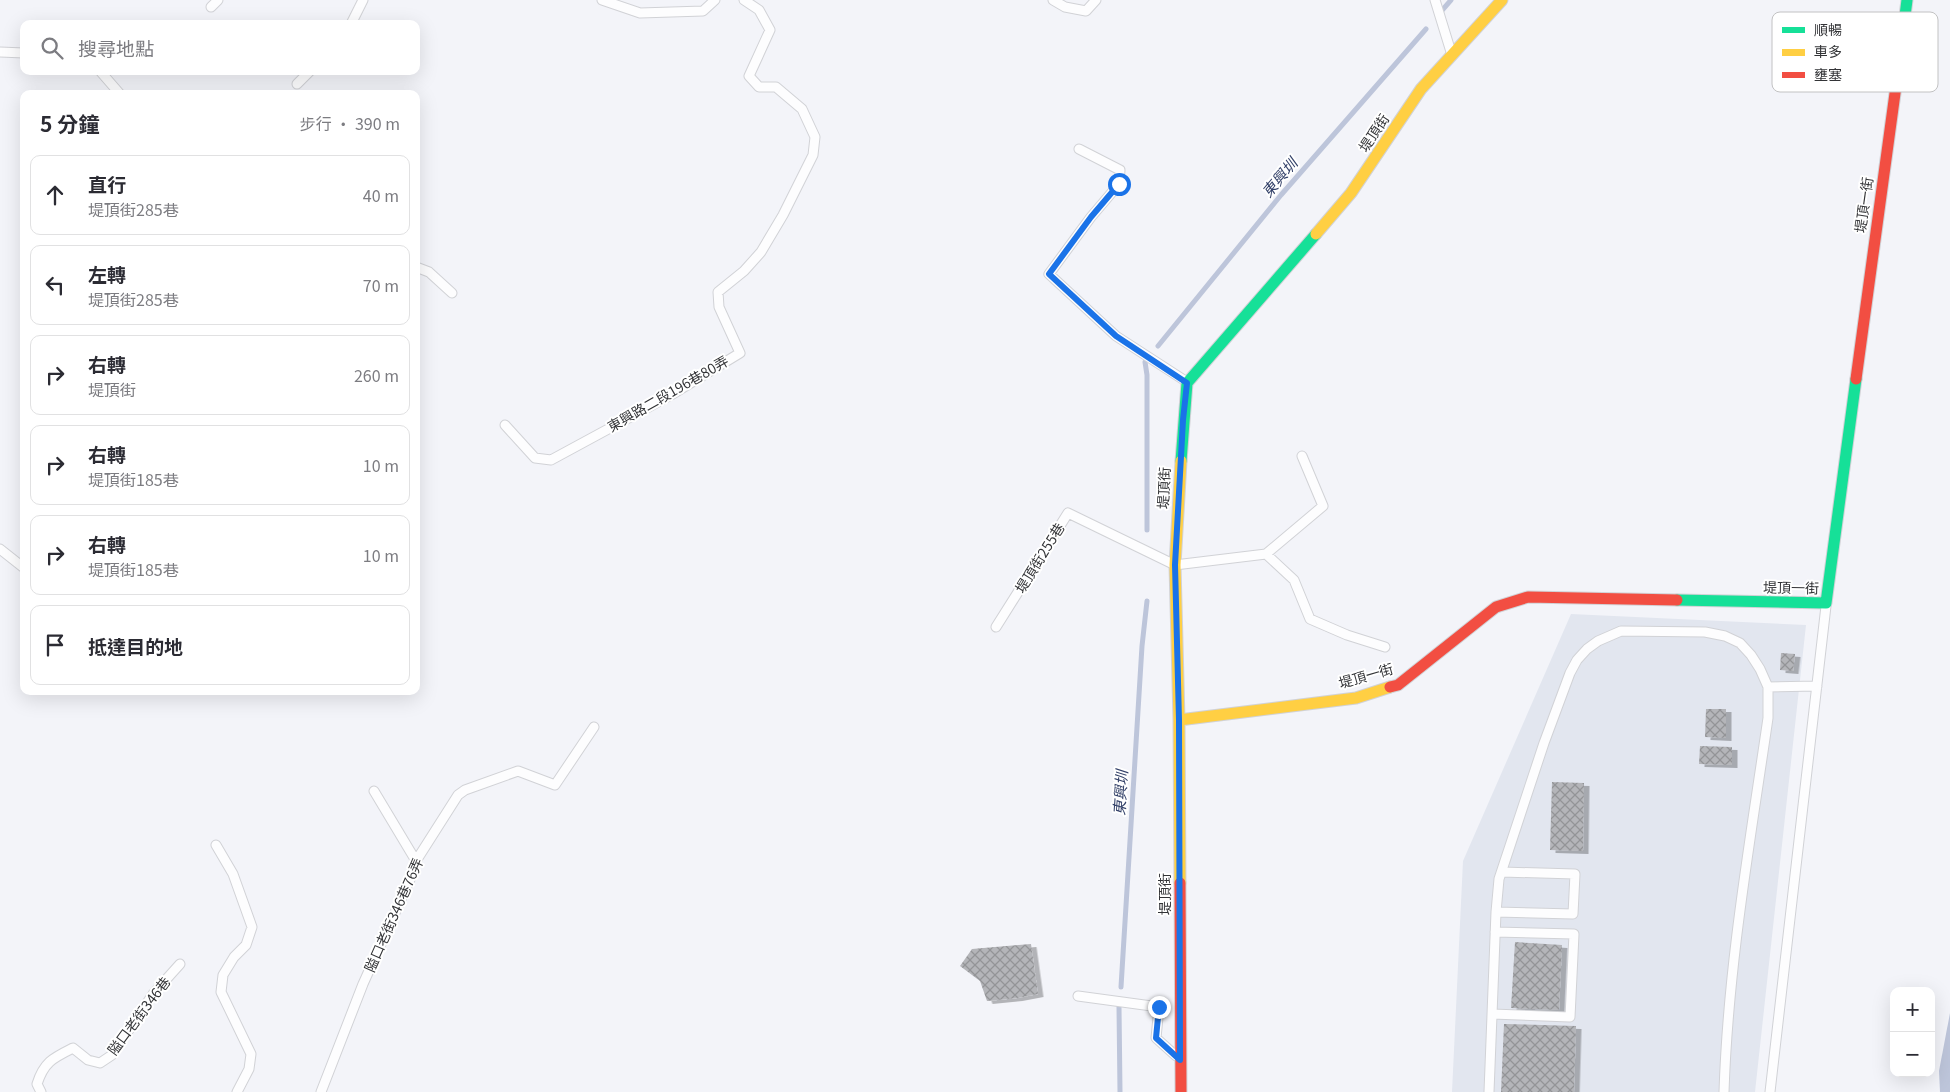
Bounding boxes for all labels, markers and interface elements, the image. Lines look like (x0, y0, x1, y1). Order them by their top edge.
legend (1772, 12, 1938, 92)
text: 順暢 (1814, 19, 1842, 39)
search box (20, 20, 420, 75)
icon: search (38, 34, 66, 62)
text: 搜尋地點 (78, 34, 154, 61)
text: 車多 (1814, 41, 1842, 61)
text: 壅塞 (1814, 64, 1842, 84)
text: 5 分鐘 (40, 108, 99, 138)
street label: 堤頂街 (1353, 109, 1393, 155)
text: 步行 · 390 m (300, 111, 400, 135)
water label: 東興圳 (1256, 152, 1303, 201)
text: 直行 (88, 170, 126, 197)
route start (1108, 173, 1131, 196)
street label: 堤頂一街 (1849, 176, 1877, 234)
icon: ahead (41, 181, 69, 209)
text: 40 m (363, 183, 399, 207)
text: 堤頂街285巷 (88, 197, 179, 221)
text: 左轉 (88, 260, 126, 287)
icon: left (41, 271, 69, 299)
text: 70 m (363, 273, 399, 297)
text: 堤頂街285巷 (88, 287, 179, 311)
text: 右轉 (88, 350, 126, 377)
street label: 東興路二段196巷80弄 (603, 350, 732, 436)
icon: right (41, 361, 69, 389)
text: 260 m (354, 363, 399, 387)
text: 堤頂街 (88, 377, 136, 401)
text: 右轉 (88, 440, 126, 467)
icon: right (41, 451, 69, 479)
text: 10 m (363, 453, 399, 477)
street label: 堤頂街 (1152, 466, 1174, 509)
text: 堤頂街185巷 (88, 467, 179, 491)
street label: 堤頂街255巷 (1010, 519, 1069, 596)
text: 右轉 (88, 530, 126, 557)
icon: right (41, 541, 69, 569)
text: 10 m (363, 543, 399, 567)
text: 堤頂街185巷 (88, 557, 179, 581)
street label: 堤頂一街 (1763, 577, 1819, 597)
icon: arrive (41, 631, 69, 659)
text: 抵達目的地 (88, 632, 183, 659)
street label: 堤頂一街 (1336, 658, 1395, 692)
water label: 東興圳 (1107, 768, 1132, 816)
street label: 隘口老街346巷76弄 (359, 854, 427, 975)
street label: 堤頂街 (1154, 873, 1174, 915)
street label: 隘口老街346巷 (102, 972, 174, 1059)
map controls (1890, 987, 1935, 1077)
button: + (1890, 987, 1935, 1032)
route end (1148, 996, 1171, 1019)
button: − (1890, 1032, 1935, 1077)

